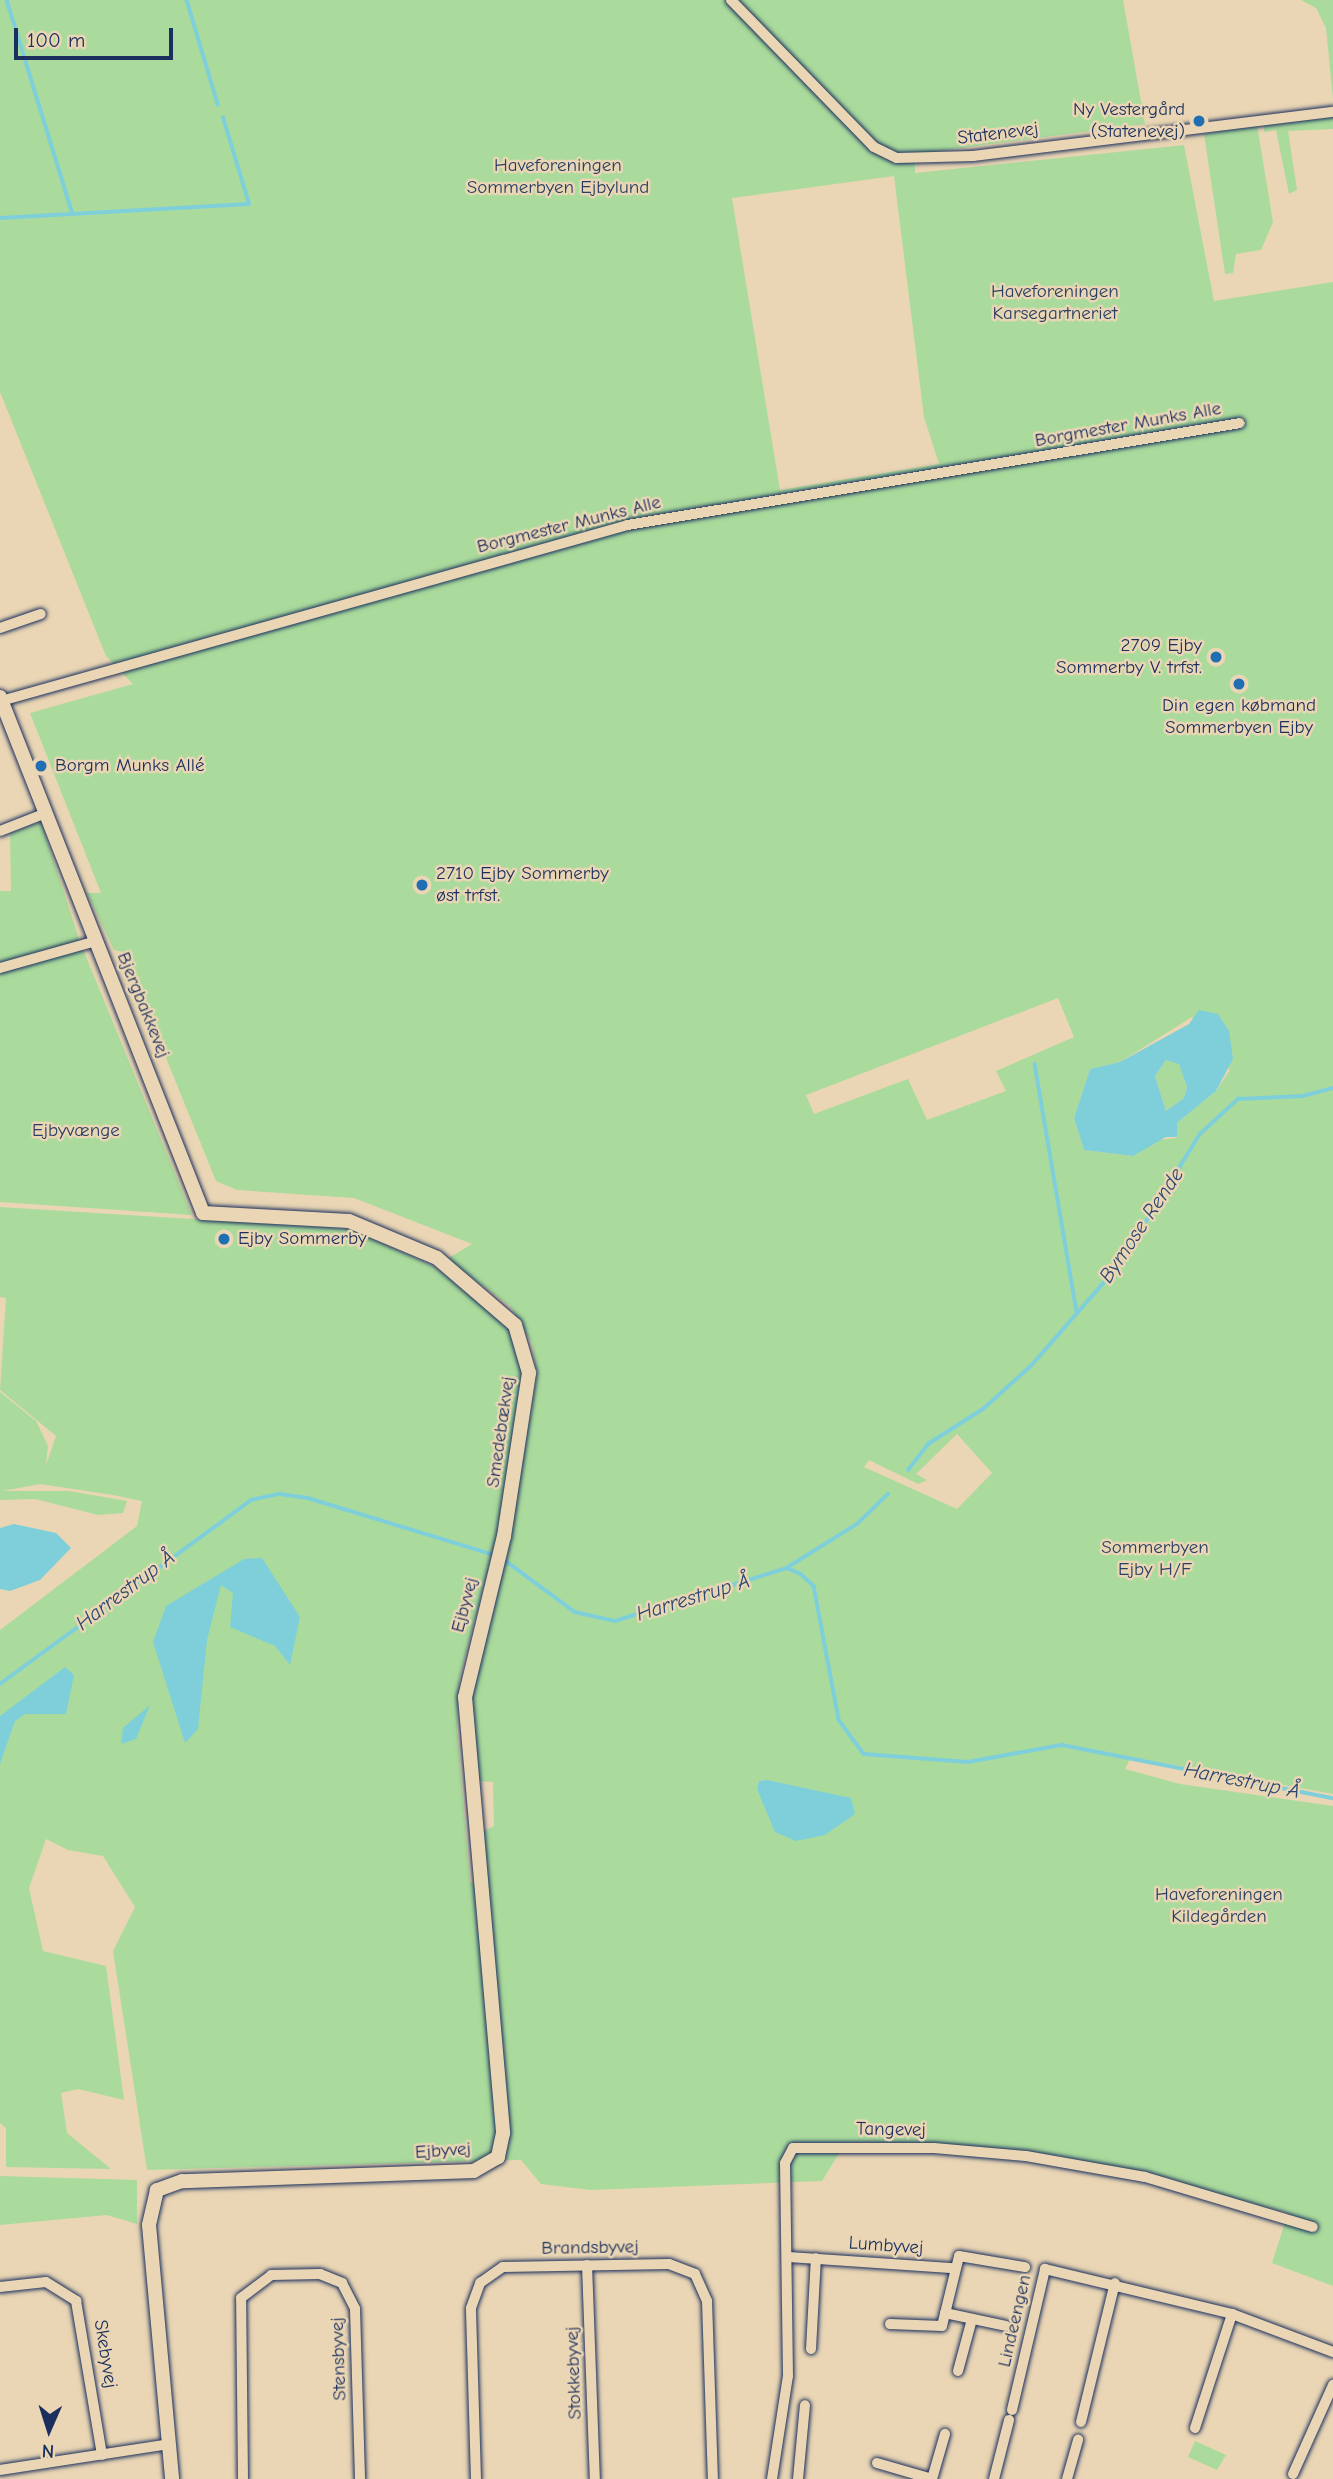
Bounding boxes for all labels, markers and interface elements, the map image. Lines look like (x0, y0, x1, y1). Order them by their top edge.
scale bar (18, 14, 177, 58)
text: 100 m (27, 28, 85, 52)
place label: Ny Vestergård (Statenevej) (1073, 99, 1185, 143)
marker: Ny Vestergård (Statenevej) (1191, 113, 1207, 129)
street label: Statenevej (956, 118, 1040, 150)
park label: Haveforeningen Sommerbyen Ejbylund (467, 155, 649, 199)
park label: Haveforeningen Karsegartneriet (991, 281, 1119, 325)
street label: Borgmester Munks Alle (1033, 397, 1223, 453)
street label: Borgmester Munks Alle (475, 491, 663, 559)
place label: 2709 Ejby Sommerby V. trfst. (1056, 635, 1202, 679)
marker: 2709 Ejby Sommerby V. trfst. (1208, 649, 1224, 665)
marker: Din egen købmand Sommerbyen Ejby (1231, 676, 1247, 692)
place label: Din egen købmand Sommerbyen Ejby (1162, 695, 1316, 739)
place label: Borgm Munks Allé (55, 755, 204, 777)
marker: Borgm Munks Allé (33, 758, 49, 774)
place label: 2710 Ejby Sommerby øst trfst. (436, 863, 609, 907)
marker: 2710 Ejby Sommerby øst trfst. (414, 877, 430, 893)
street label: Bjergbakkevej (111, 949, 175, 1061)
park label: Ejbyvænge (32, 1120, 120, 1142)
water label: Bymose Rende (1093, 1163, 1189, 1287)
place label: Ejby Sommerby (238, 1228, 366, 1250)
marker: Ejby Sommerby (216, 1231, 232, 1247)
street label: Smedebækvej (482, 1375, 520, 1489)
park label: Sommerbyen Ejby H/F (1101, 1537, 1209, 1581)
water label: Harrestrup Å (70, 1545, 180, 1635)
water label: Harrestrup Å (633, 1568, 753, 1626)
street label: Ejbyvej (447, 1575, 483, 1635)
water label: Harrestrup Å (1182, 1756, 1302, 1804)
park label: Haveforeningen Kildegården (1155, 1884, 1283, 1928)
street label: Tangevej (856, 2118, 926, 2142)
street label: Ejbyvej (414, 2138, 472, 2164)
street label: Lumbyvej (848, 2232, 924, 2260)
street label: Brandsbyvej (541, 2236, 639, 2260)
street label: Lindeengen (993, 2273, 1037, 2369)
street label: Stensbyvej (326, 2317, 352, 2401)
street label: Skebyvej (88, 2318, 122, 2390)
street label: Stokkebyvej (561, 2326, 587, 2420)
north arrow (14, 2395, 84, 2465)
text: N (41, 2440, 55, 2462)

